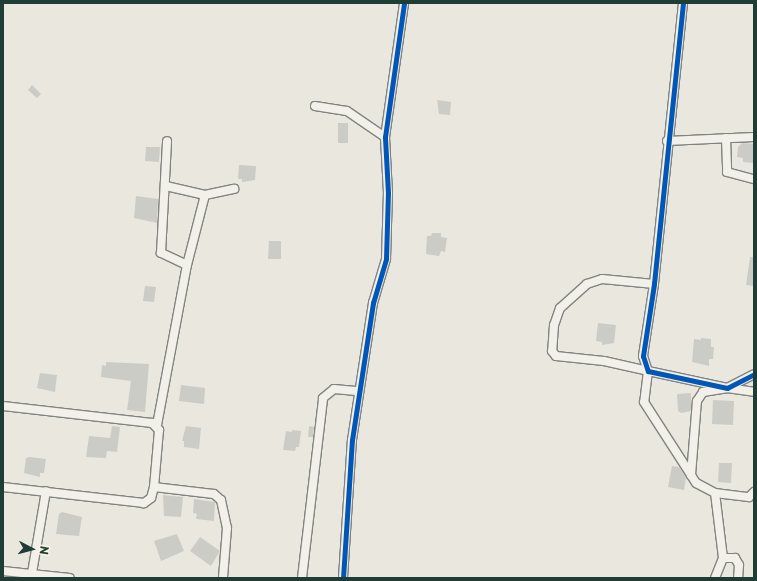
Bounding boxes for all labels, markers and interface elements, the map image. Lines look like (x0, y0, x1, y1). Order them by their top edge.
north arrow (12, 529, 52, 569)
text: N (36, 545, 53, 556)

